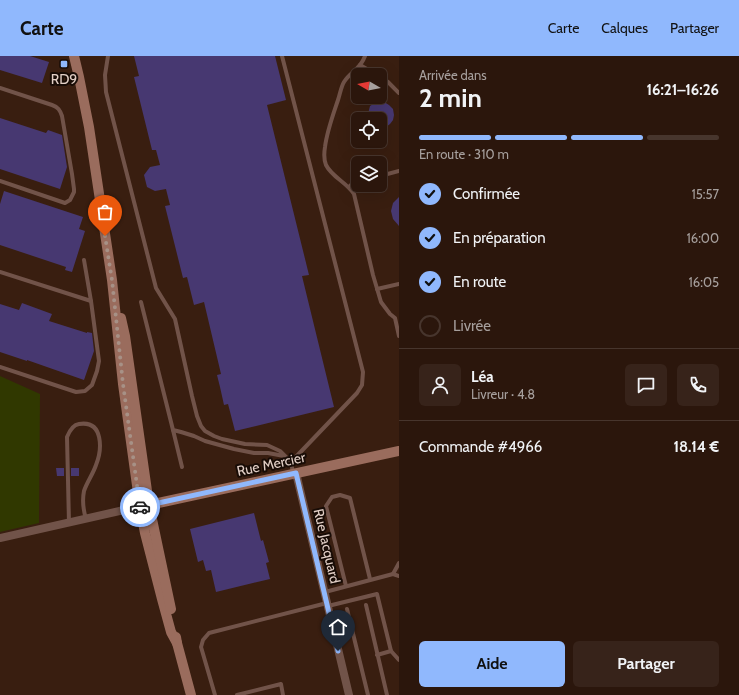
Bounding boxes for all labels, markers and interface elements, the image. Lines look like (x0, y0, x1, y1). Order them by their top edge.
text: Carte (20, 17, 64, 40)
text: Carte (548, 19, 579, 37)
text: Calques (601, 19, 648, 37)
text: Partager (670, 19, 719, 37)
marker: RD9 (59, 59, 69, 69)
text: Arrivée dans (419, 67, 487, 83)
north arrow (351, 68, 387, 104)
map controls (351, 68, 387, 192)
place label: RD9 (51, 70, 77, 88)
text: 16:21–16:26 (646, 81, 719, 99)
text: 2 min (419, 82, 482, 114)
button: locate (351, 112, 387, 148)
text: En route · 310 m (419, 146, 509, 162)
button: layers (351, 156, 387, 192)
icon: check (419, 183, 441, 205)
text: Confirmée (453, 185, 520, 203)
text: 15:57 (691, 186, 719, 202)
pin (88, 195, 122, 236)
icon: bag (94, 201, 116, 223)
icon: check (419, 227, 441, 249)
text: En préparation (453, 229, 546, 247)
text: 16:00 (687, 230, 719, 246)
icon: check (419, 271, 441, 293)
text: En route (453, 273, 506, 291)
text: 16:05 (689, 274, 719, 290)
text: Livrée (453, 317, 491, 335)
button: person (419, 364, 461, 406)
button: chat (625, 364, 667, 406)
button: phone (677, 364, 719, 406)
text: Léa (471, 368, 494, 386)
text: Livreur · 4.8 (471, 386, 535, 402)
text: Commande #4966 (419, 438, 542, 456)
text: 18.14 € (674, 438, 719, 456)
street label: Rue Mercier (235, 448, 307, 480)
courier (120, 487, 160, 527)
icon: car (129, 496, 151, 518)
street label: Rue Jacquard (310, 507, 344, 585)
pin (321, 610, 355, 651)
icon: home (327, 616, 349, 638)
button: Aide (419, 641, 565, 687)
button: Partager (573, 641, 719, 687)

